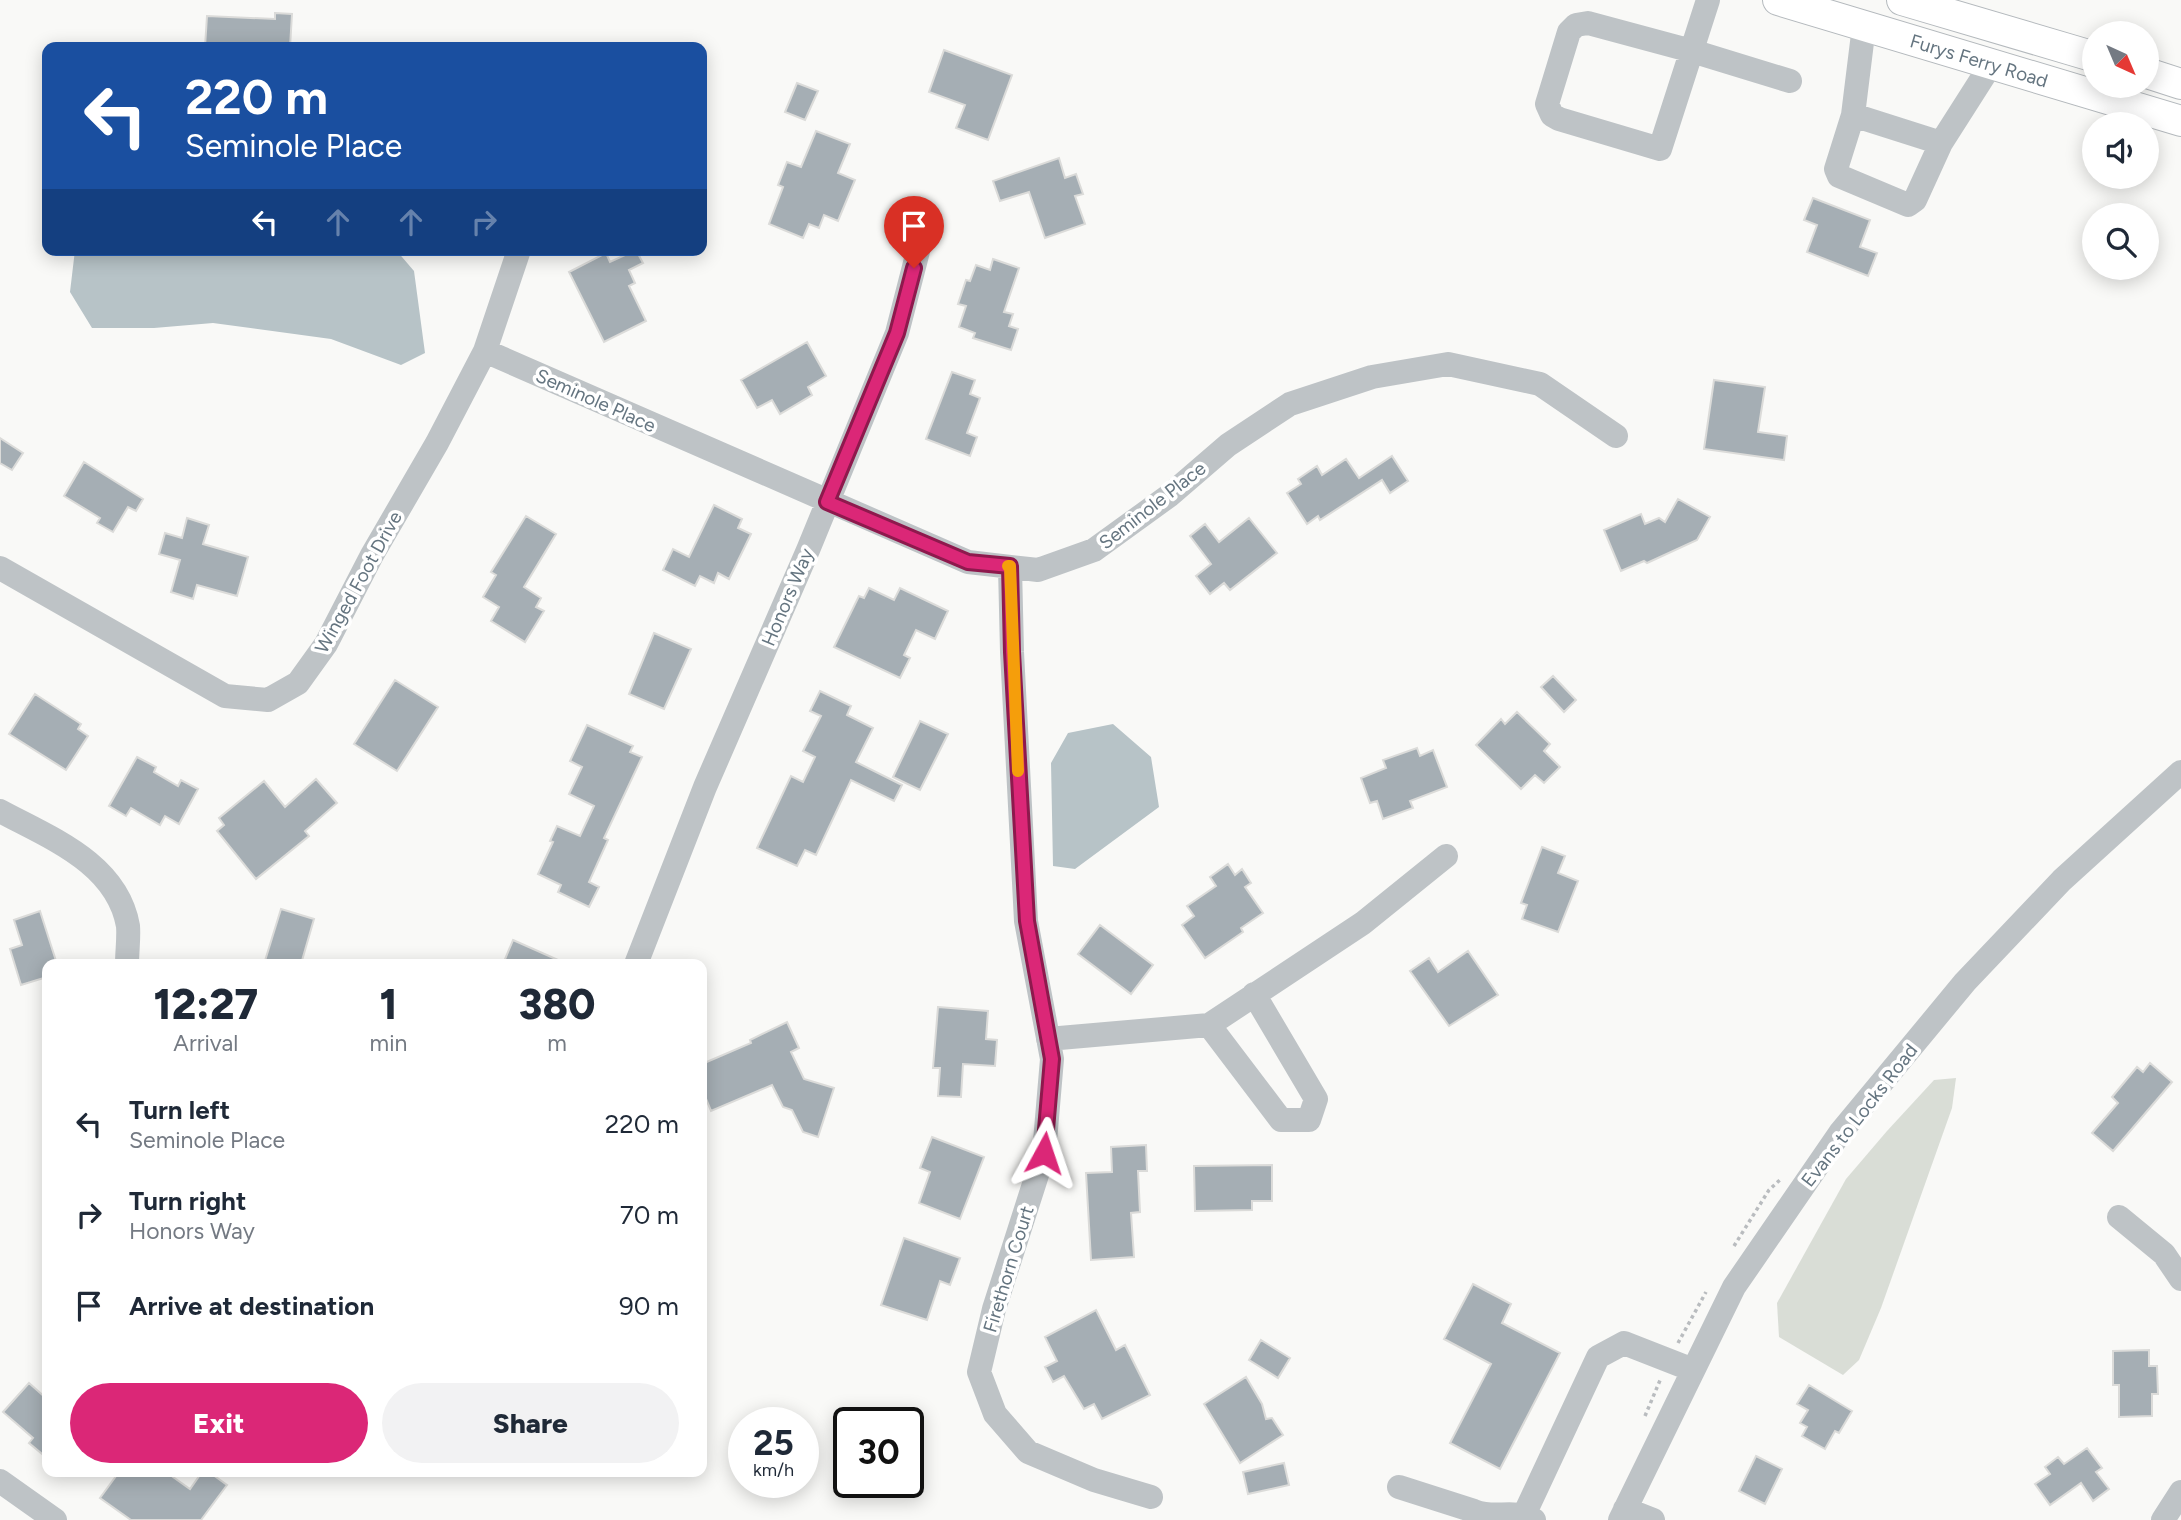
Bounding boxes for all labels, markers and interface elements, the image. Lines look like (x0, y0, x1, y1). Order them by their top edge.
north arrow (2082, 21, 2160, 98)
map controls (2082, 21, 2159, 280)
street label: Furys Ferry Road (1907, 29, 2051, 92)
text: 220 m (185, 67, 328, 126)
icon: left (70, 70, 161, 161)
button: sound (2082, 112, 2159, 189)
text: Seminole Place (185, 127, 402, 165)
pin (884, 196, 944, 268)
icon: left (246, 203, 284, 241)
icon: ahead (319, 203, 357, 241)
icon: ahead (392, 203, 430, 241)
icon: right (465, 203, 503, 241)
button: search (2082, 203, 2159, 280)
icon: arrive (895, 207, 933, 245)
street label: Seminole Place (532, 364, 659, 437)
street label: Seminole Place (1094, 457, 1210, 554)
street label: Winged Foot Drive (310, 507, 407, 657)
street label: Honors Way (757, 545, 818, 650)
text: 12:27 (154, 979, 258, 1030)
text: 1 (380, 979, 397, 1030)
text: 380 (519, 979, 595, 1030)
text: Arrival (173, 1029, 238, 1057)
text: min (370, 1029, 407, 1057)
text: m (547, 1029, 567, 1057)
street label: Evans to Locks Road (1796, 1039, 1922, 1191)
text: Turn left (129, 1094, 230, 1126)
icon: left (70, 1105, 108, 1143)
text: 220 m (605, 1108, 679, 1140)
position arrow (1007, 1116, 1081, 1190)
text: Seminole Place (129, 1126, 285, 1154)
text: Turn right (129, 1185, 246, 1217)
icon: right (70, 1196, 108, 1234)
text: 70 m (620, 1199, 679, 1231)
street label: Firethorn Court (978, 1203, 1039, 1335)
text: Honors Way (129, 1217, 255, 1245)
icon: arrive (70, 1287, 108, 1325)
text: Arrive at destination (129, 1290, 374, 1322)
text: 90 m (619, 1290, 679, 1322)
button: Exit (70, 1383, 368, 1463)
button: Share (382, 1383, 679, 1463)
speed limit sign: 30 (833, 1407, 924, 1498)
text: 25 (753, 1422, 794, 1464)
text: km/h (753, 1459, 794, 1481)

